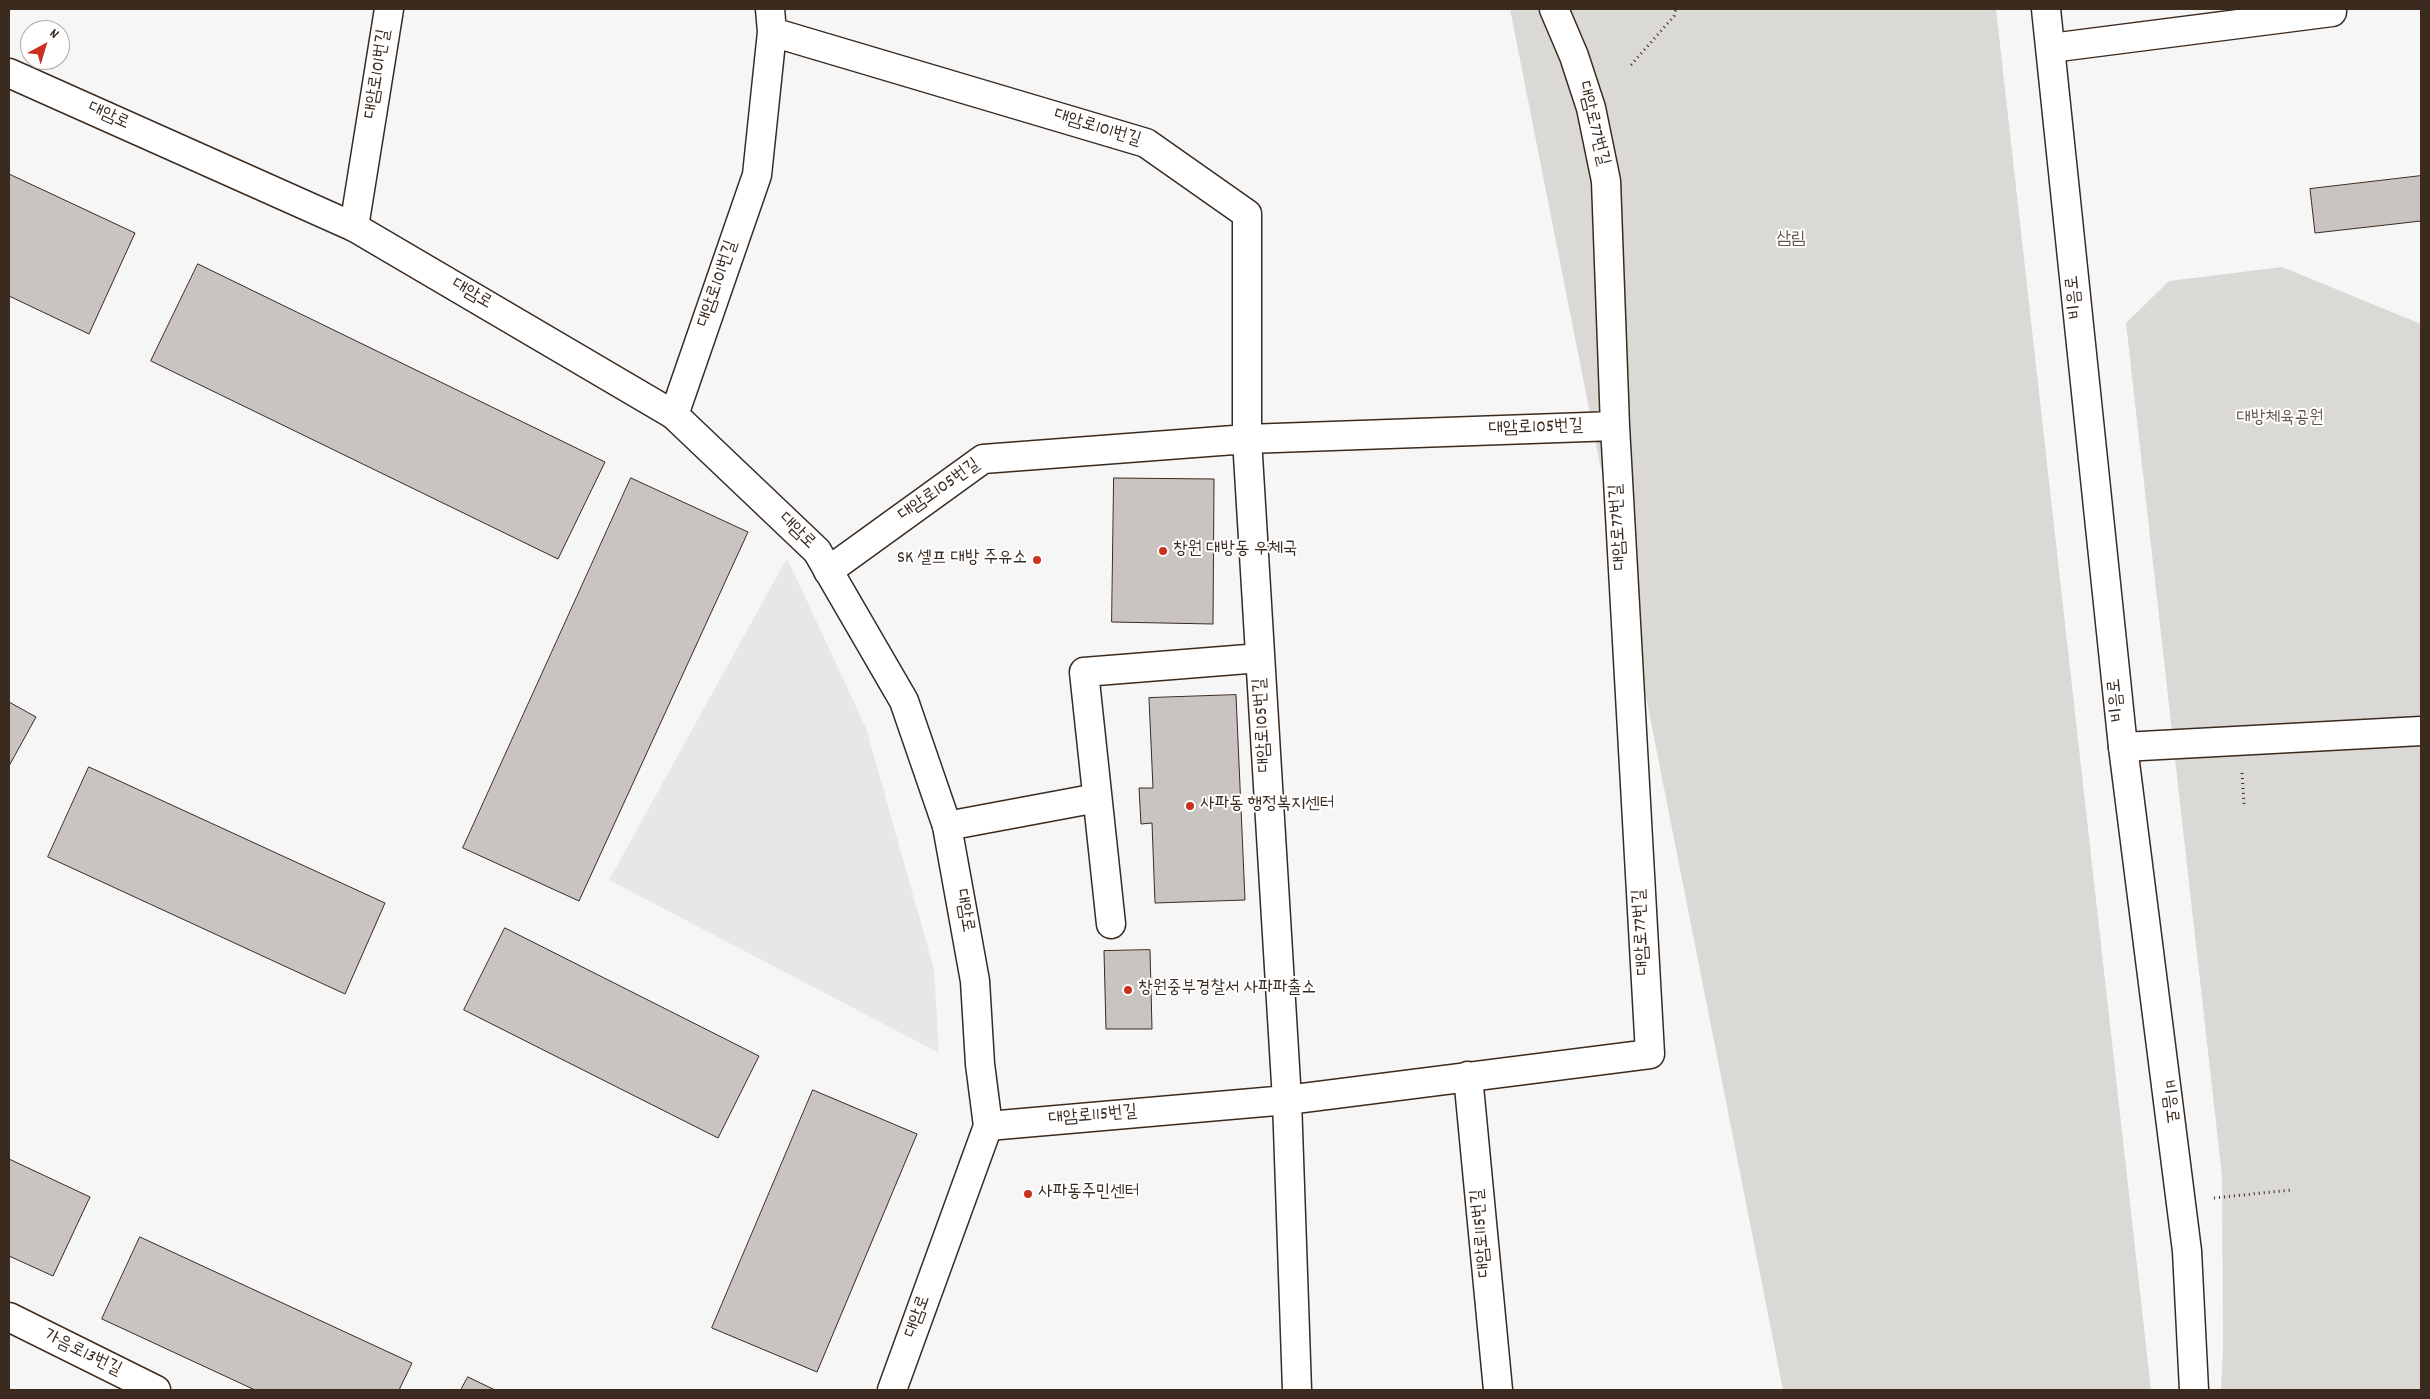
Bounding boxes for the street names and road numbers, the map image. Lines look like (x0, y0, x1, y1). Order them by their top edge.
street label: 대암로101번길 (361, 28, 397, 120)
street label: 대암로77번길 (1571, 80, 1613, 168)
street label: 대암로 (84, 98, 132, 136)
street label: 대암로101번길 (1051, 105, 1143, 153)
street label: 대암로101번길 (694, 238, 744, 330)
street label: 비음로 (2063, 274, 2089, 320)
street label: 대암로 (447, 275, 495, 315)
street label: 대암로105번길 (1488, 417, 1584, 441)
street label: 대암로105번길 (895, 455, 985, 527)
street label: 대암로77번길 (1607, 483, 1633, 571)
street label: 대암로 (773, 509, 819, 555)
street label: 대암로105번길 (1251, 677, 1277, 773)
street label: 비음로 (2105, 677, 2131, 723)
street label: 대암로 (949, 888, 977, 934)
street label: 대암로77번길 (1630, 888, 1656, 976)
street label: 비음로 (2155, 1079, 2181, 1125)
street label: 대암로115번길 (1048, 1102, 1138, 1132)
street label: 대암로115번길 (1468, 1188, 1498, 1278)
street label: 대암로 (901, 1293, 937, 1341)
street label: 가음로13번길 (39, 1326, 125, 1382)

